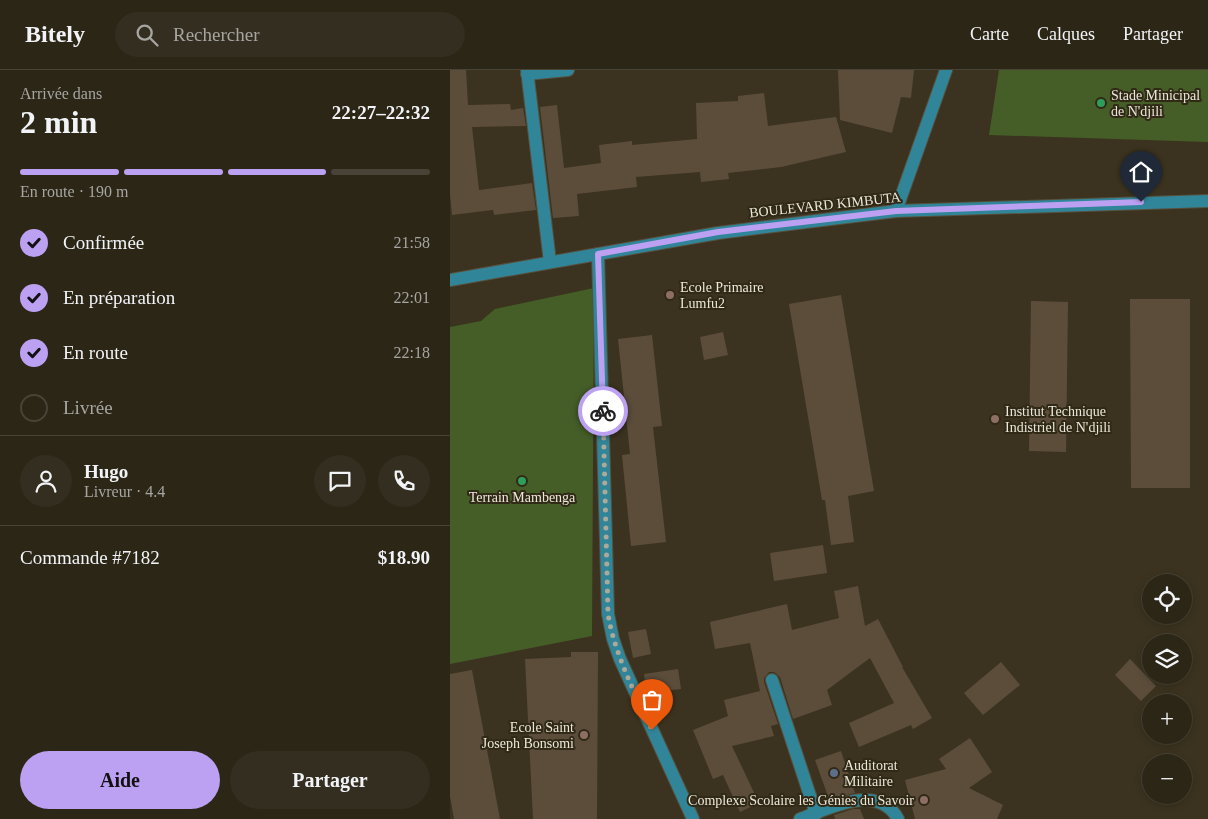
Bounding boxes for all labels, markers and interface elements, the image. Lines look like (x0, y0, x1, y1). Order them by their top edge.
search box (115, 12, 465, 57)
text: Bitely (25, 21, 85, 47)
icon: search (133, 21, 161, 49)
text: Rechercher (173, 24, 260, 45)
text: Carte (970, 24, 1009, 44)
text: Calques (1037, 24, 1095, 44)
text: Partager (1123, 24, 1183, 44)
text: Arrivée dans (20, 85, 102, 102)
place label: Stade Minicipal de N'djili (1111, 88, 1200, 119)
marker: Stade Minicipal de N'djili (1095, 97, 1107, 109)
text: 22:27–22:32 (332, 102, 430, 123)
text: 2 min (20, 104, 97, 140)
pin (1120, 151, 1162, 202)
icon: home (1127, 158, 1155, 186)
text: En route · 190 m (20, 183, 128, 200)
street label: BOULEVARD KIMBUTA (749, 189, 902, 220)
icon: check (20, 229, 48, 257)
text: Confirmée (63, 232, 144, 253)
text: 21:58 (394, 234, 430, 251)
place label: Ecole Primaire Lumfu2 (680, 280, 764, 311)
icon: check (20, 284, 48, 312)
text: En préparation (63, 287, 175, 308)
text: 22:01 (394, 289, 430, 306)
marker: Ecole Primaire Lumfu2 (664, 289, 676, 301)
icon: check (20, 339, 48, 367)
text: En route (63, 342, 128, 363)
text: 22:18 (394, 344, 430, 361)
courier (578, 386, 628, 436)
text: Livrée (63, 397, 113, 418)
icon: bike (589, 397, 617, 425)
place label: Institut Technique Indistriel de N'djili (1005, 404, 1111, 435)
marker: Institut Technique Indistriel de N'djili (989, 413, 1001, 425)
button: person (20, 455, 72, 507)
button: chat (314, 455, 366, 507)
button: phone (378, 455, 430, 507)
text: Hugo (84, 461, 128, 482)
marker: Terrain Mambenga (516, 475, 528, 487)
text: Livreur · 4.4 (84, 483, 165, 500)
place label: Terrain Mambenga (469, 490, 576, 505)
text: Commande #7182 (20, 547, 160, 568)
text: $18.90 (378, 547, 430, 568)
map controls (1142, 574, 1192, 804)
button: locate (1142, 574, 1192, 624)
button: layers (1142, 634, 1192, 684)
pin (631, 679, 673, 730)
icon: bag (638, 686, 666, 714)
button: + (1142, 694, 1192, 744)
place label: Ecole Saint Joseph Bonsomi (482, 720, 574, 751)
marker: Ecole Saint Joseph Bonsomi (578, 729, 590, 741)
button: Aide (20, 751, 220, 809)
button: Partager (230, 751, 430, 809)
button: − (1142, 754, 1192, 804)
place label: Auditorat Militaire (844, 758, 898, 789)
marker: Auditorat Militaire (828, 767, 840, 779)
place label: Complexe Scolaire les Génies du Savoir (688, 793, 914, 808)
marker: Complexe Scolaire les Génies du Savoir (918, 794, 930, 806)

